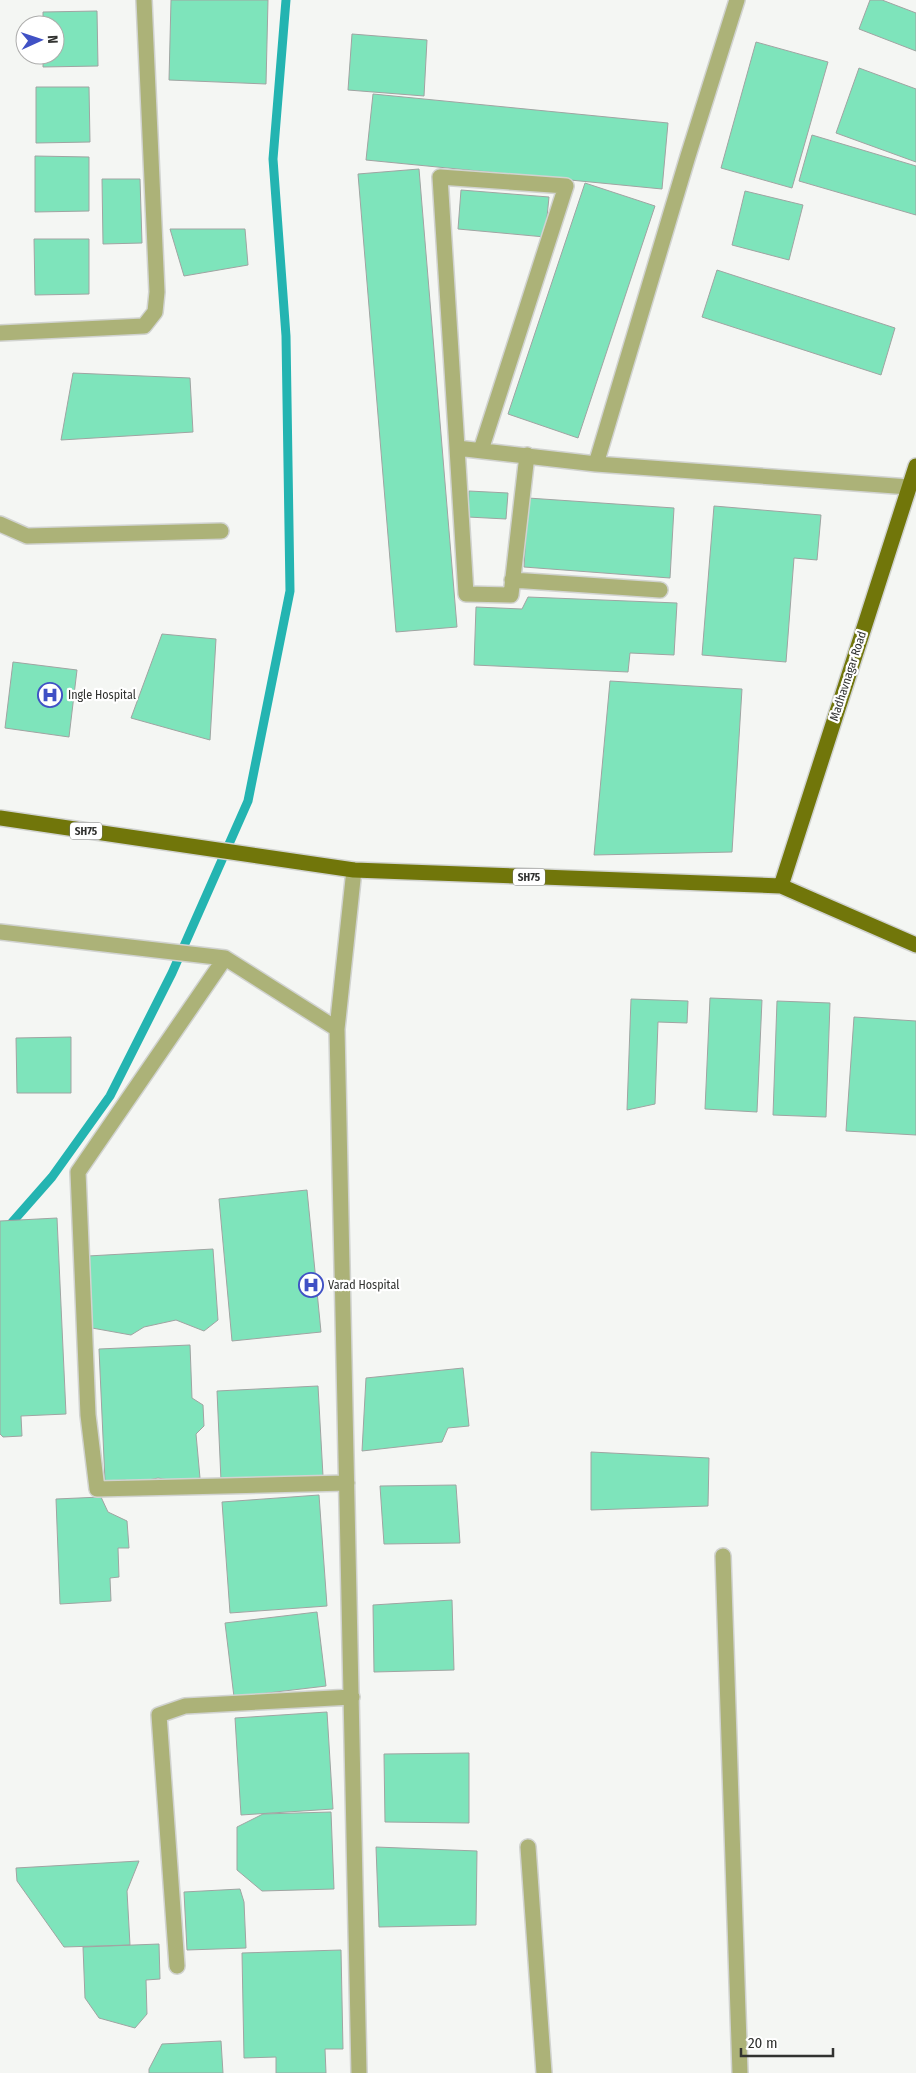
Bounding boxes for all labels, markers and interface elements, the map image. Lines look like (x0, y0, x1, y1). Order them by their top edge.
north arrow (15, 15, 65, 65)
text: N (44, 35, 61, 44)
street label: Madhavnagar Road (827, 629, 869, 723)
hospital icon: Ingle Hospital (37, 682, 63, 708)
place label: Ingle Hospital (68, 688, 136, 702)
road number: SH75 (70, 822, 102, 839)
road number: SH75 (513, 869, 545, 886)
hospital icon: Varad Hospital (298, 1272, 324, 1298)
place label: Varad Hospital (328, 1278, 399, 1292)
scale bar (741, 2026, 834, 2058)
text: 20 m (748, 2034, 778, 2052)

